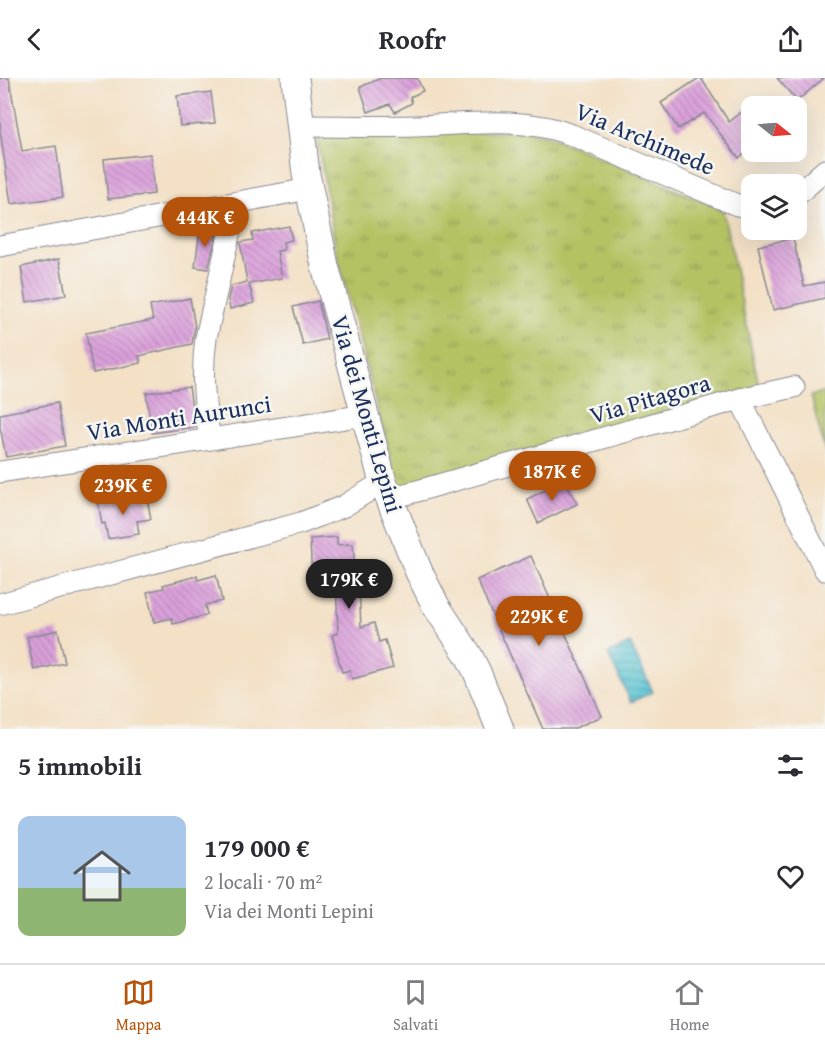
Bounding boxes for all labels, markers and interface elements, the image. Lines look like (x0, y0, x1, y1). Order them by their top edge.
text: Roofr (379, 19, 446, 59)
icon: back (18, 23, 51, 56)
icon: share (774, 23, 807, 56)
street label: Via Archimede (570, 93, 720, 184)
north arrow (741, 96, 807, 162)
map controls (741, 96, 807, 240)
button: layers (741, 174, 807, 240)
pin: 444K € (156, 197, 254, 248)
text: 444K € (176, 202, 234, 231)
street label: Via dei Monti Lepini (323, 311, 412, 517)
street label: Via Pitagora (586, 364, 715, 432)
street label: Via Monti Aurunci (84, 386, 274, 449)
pin: 187K € (503, 451, 601, 502)
text: 187K € (523, 456, 581, 485)
pin: 239K € (74, 465, 172, 516)
text: 239K € (94, 470, 152, 499)
pin: 179K € (300, 559, 398, 610)
text: 179K € (320, 564, 378, 593)
pin: 229K € (490, 596, 588, 647)
text: 229K € (510, 601, 568, 630)
text: 5 immobili (18, 746, 142, 785)
icon: filters (774, 749, 807, 782)
text: 179 000 € (204, 828, 310, 867)
icon: home (66, 840, 138, 912)
icon: heart (774, 860, 807, 893)
text: 2 locali · 70 m² (204, 867, 322, 896)
text: Via dei Monti Lepini (204, 896, 374, 925)
tab: Mappa (116, 976, 161, 1036)
tab: Salvati (393, 976, 438, 1036)
tab: Home (670, 976, 709, 1036)

